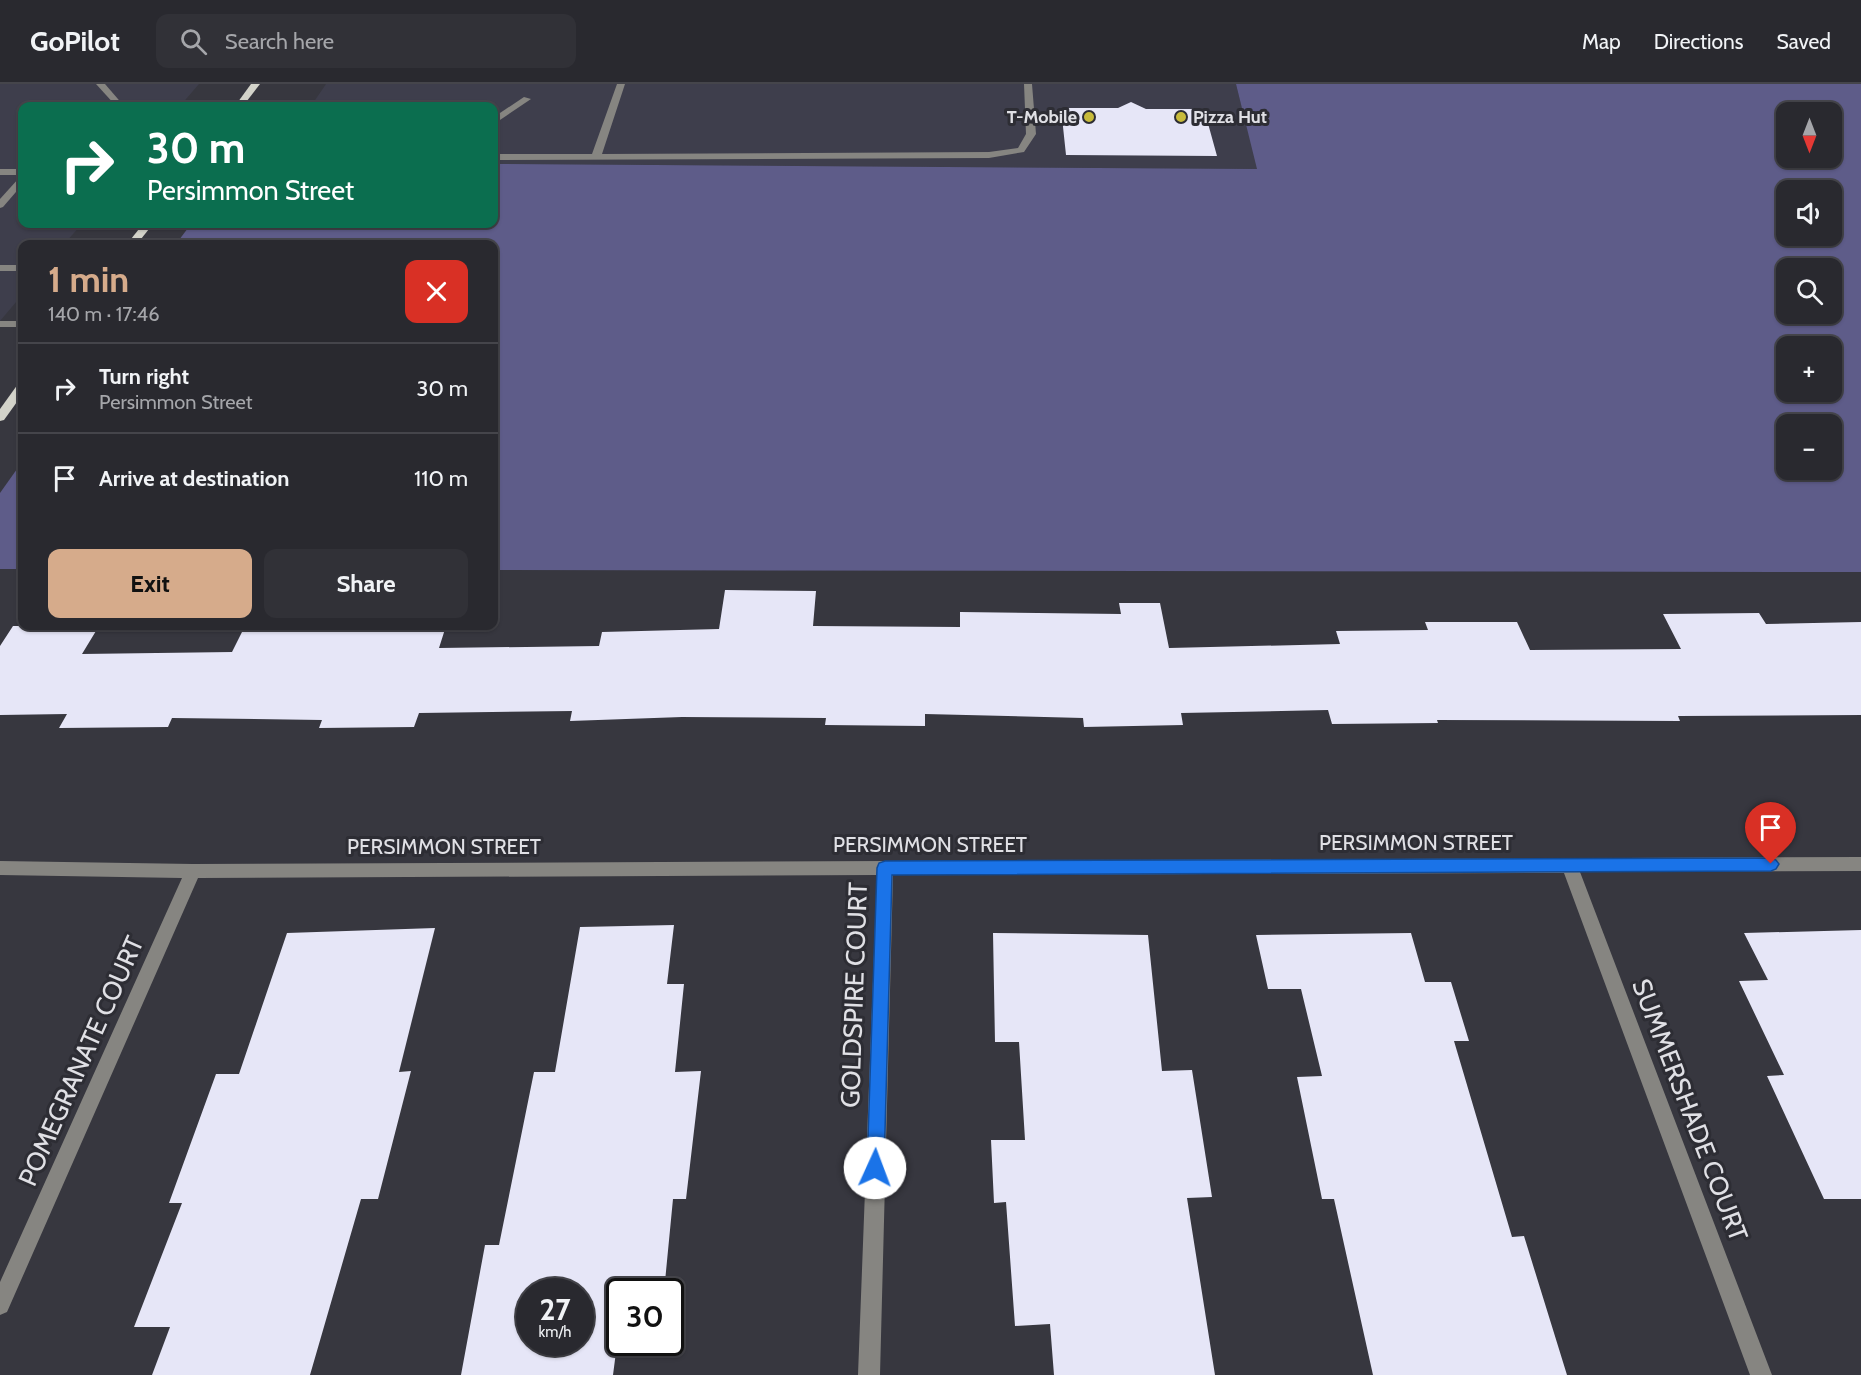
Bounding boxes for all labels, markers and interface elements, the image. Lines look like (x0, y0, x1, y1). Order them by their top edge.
search box (156, 14, 576, 68)
text: GoPilot (30, 24, 120, 58)
icon: search (177, 25, 210, 58)
text: Search here (225, 28, 334, 55)
text: Map (1582, 29, 1621, 54)
text: Directions (1654, 29, 1743, 54)
text: Saved (1776, 29, 1831, 54)
north arrow (1776, 102, 1842, 168)
map controls (1776, 102, 1842, 480)
place label: T-Mobile (1007, 106, 1077, 128)
place label: Pizza Hut (1193, 106, 1267, 128)
marker: T-Mobile (1082, 110, 1096, 124)
marker: Pizza Hut (1174, 110, 1188, 124)
text: 30 m (147, 122, 245, 174)
icon: right (48, 126, 126, 204)
text: Persimmon Street (147, 174, 354, 207)
button: sound (1776, 180, 1842, 246)
text: 1 min (48, 257, 129, 301)
button: search (1776, 258, 1842, 324)
button: close (405, 260, 468, 323)
text: 140 m · 17:46 (48, 302, 160, 326)
button: + (1776, 336, 1842, 402)
text: Turn right (99, 363, 189, 390)
icon: right (48, 372, 81, 405)
text: 30 m (416, 375, 468, 402)
text: Persimmon Street (99, 390, 252, 414)
button: − (1776, 414, 1842, 480)
icon: arrive (48, 462, 81, 495)
text: Arrive at destination (99, 465, 289, 492)
text: 110 m (414, 465, 468, 492)
button: Exit (48, 549, 252, 618)
button: Share (264, 549, 468, 618)
pin (1745, 802, 1796, 864)
icon: arrive (1754, 811, 1787, 844)
street label: PERSIMMON STREET (1319, 830, 1513, 855)
street label: PERSIMMON STREET (833, 832, 1027, 857)
street label: PERSIMMON STREET (347, 834, 541, 859)
street label: GOLDSPIRE COURT (834, 882, 874, 1108)
street label: POMEGRANATE COURT (12, 931, 151, 1191)
street label: SUMMERSHADE COURT (1625, 974, 1755, 1246)
position arrow (843, 1136, 907, 1200)
speed limit sign: 30 (606, 1278, 684, 1356)
text: 27 (539, 1291, 571, 1328)
text: km/h (539, 1323, 571, 1341)

